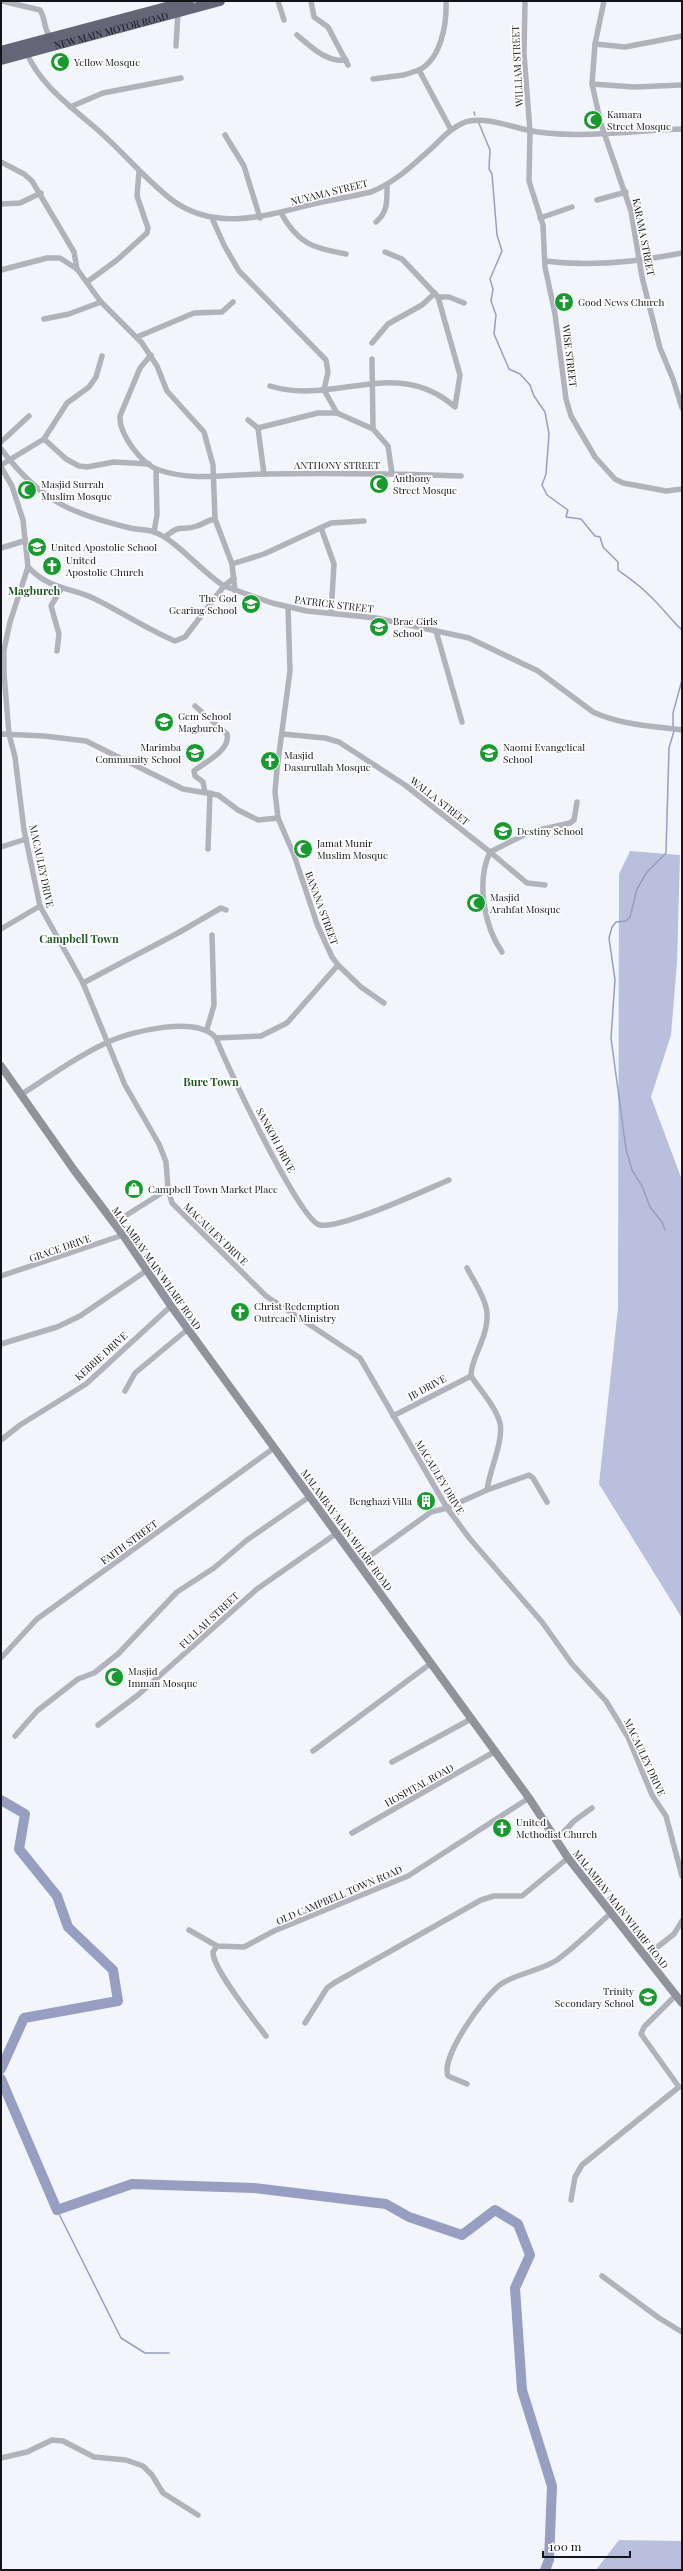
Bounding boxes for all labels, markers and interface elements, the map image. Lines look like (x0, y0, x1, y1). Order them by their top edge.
street label: NEW MAIN MOTOR ROAD (52, 8, 170, 52)
street label: WILLIAM STREET (508, 25, 526, 108)
mosque icon: Yellow Mosque (49, 51, 71, 73)
place label: Yellow Mosque (73, 55, 140, 69)
place label: Kamara Street Mosque (607, 107, 671, 133)
mosque icon: Kamara Street Mosque (582, 109, 604, 131)
street label: NUYAMA STREET (289, 176, 369, 208)
street label: KARAMA STREET (630, 197, 658, 277)
church icon: Good News Church (553, 291, 575, 313)
place label: Good News Church (578, 295, 664, 309)
street label: WISE STREET (559, 323, 581, 388)
street label: ANTHONY STREET (293, 458, 380, 472)
place label: Anthony Street Mosque (392, 471, 457, 497)
mosque icon: Anthony Street Mosque (368, 473, 390, 495)
place label: Masjid Surrah Muslim Mosque (41, 477, 112, 503)
mosque icon: Masjid Surrah Muslim Mosque (16, 479, 38, 501)
school or university icon: United Apostolic School (26, 536, 48, 558)
place label: United Apostolic School (51, 540, 157, 554)
place label: United Apostolic Church (65, 553, 144, 579)
church icon: United Apostolic Church (41, 555, 63, 577)
district label: Magbureh (8, 583, 60, 598)
place label: The God Gearing School (169, 591, 237, 617)
street label: PATRICK STREET (294, 592, 374, 616)
school or university icon: The God Gearing School (240, 593, 262, 615)
place label: Brac Girls School (393, 614, 438, 640)
school or university icon: Brac Girls School (368, 616, 390, 638)
place label: Gem School Magbureh (178, 709, 231, 735)
school or university icon: Gem School Magbureh (153, 711, 175, 733)
place label: Marimba Community School (96, 740, 181, 766)
place label: Naomi Evangelical School (503, 740, 585, 766)
school or university icon: Marimba Community School (184, 742, 206, 764)
school or university icon: Naomi Evangelical School (478, 742, 500, 764)
place label: Masjid Dasurullah Mosque (284, 748, 371, 774)
church icon: Masjid Dasurullah Mosque (259, 750, 281, 772)
street label: WALLA STREET (407, 773, 473, 829)
school or university icon: Destiny School (492, 820, 514, 842)
street label: MACAULEY DRIVE (26, 823, 58, 909)
place label: Destiny School (517, 824, 583, 838)
place label: Jamat Munir Muslim Mosque (316, 836, 388, 862)
mosque icon: Jamat Munir Muslim Mosque (292, 838, 314, 860)
street label: BANANA STREET (302, 869, 342, 947)
place label: Masjid Arahfat Mosque (489, 890, 561, 916)
mosque icon: Masjid Arahfat Mosque (465, 892, 487, 914)
district label: Campbell Town (39, 931, 119, 946)
district label: Bure Town (183, 1074, 239, 1089)
street label: SANKOH DRIVE (253, 1105, 299, 1175)
shop icon: Campbell Town Market Place (123, 1178, 145, 1200)
place label: Campbell Town Market Place (148, 1182, 278, 1196)
street label: MACAULEY DRIVE (181, 1200, 251, 1268)
street label: MALAMBAY MAIN WHARF ROAD (109, 1204, 205, 1332)
street label: GRACE DRIVE (27, 1231, 93, 1265)
place label: Christ Redemption Outreach Ministry (254, 1299, 340, 1325)
church icon: Christ Redemption Outreach Ministry (229, 1301, 251, 1323)
street label: KEBBIE DRIVE (72, 1329, 130, 1383)
street label: JB DRIVE (405, 1371, 449, 1403)
street label: MACAULEY DRIVE (412, 1437, 468, 1517)
street label: MALAMBAY MAIN WHARF ROAD (298, 1466, 396, 1594)
building icon: Benghazi Villa (415, 1490, 437, 1512)
place label: Benghazi Villa (349, 1494, 412, 1508)
street label: FAITH STREET (98, 1517, 160, 1567)
street label: FULLAH STREET (176, 1589, 242, 1651)
place label: Masjid Imman Mosque (128, 1664, 198, 1690)
mosque icon: Masjid Imman Mosque (103, 1666, 125, 1688)
street label: MACAULEY DRIVE (621, 1716, 669, 1798)
street label: HOSPITAL ROAD (382, 1760, 456, 1810)
place label: United Methodist Church (516, 1815, 597, 1841)
church icon: United Methodist Church (491, 1817, 513, 1839)
street label: MALAMBAY MAIN WHARF ROAD (570, 1847, 672, 1971)
street label: OLD CAMPBELL TOWN ROAD (274, 1862, 404, 1928)
place label: Trinity Secondary School (555, 1984, 634, 2010)
school or university icon: Trinity Secondary School (637, 1986, 659, 2008)
scale bar (543, 2533, 630, 2559)
text: 100 m (549, 2538, 582, 2554)

